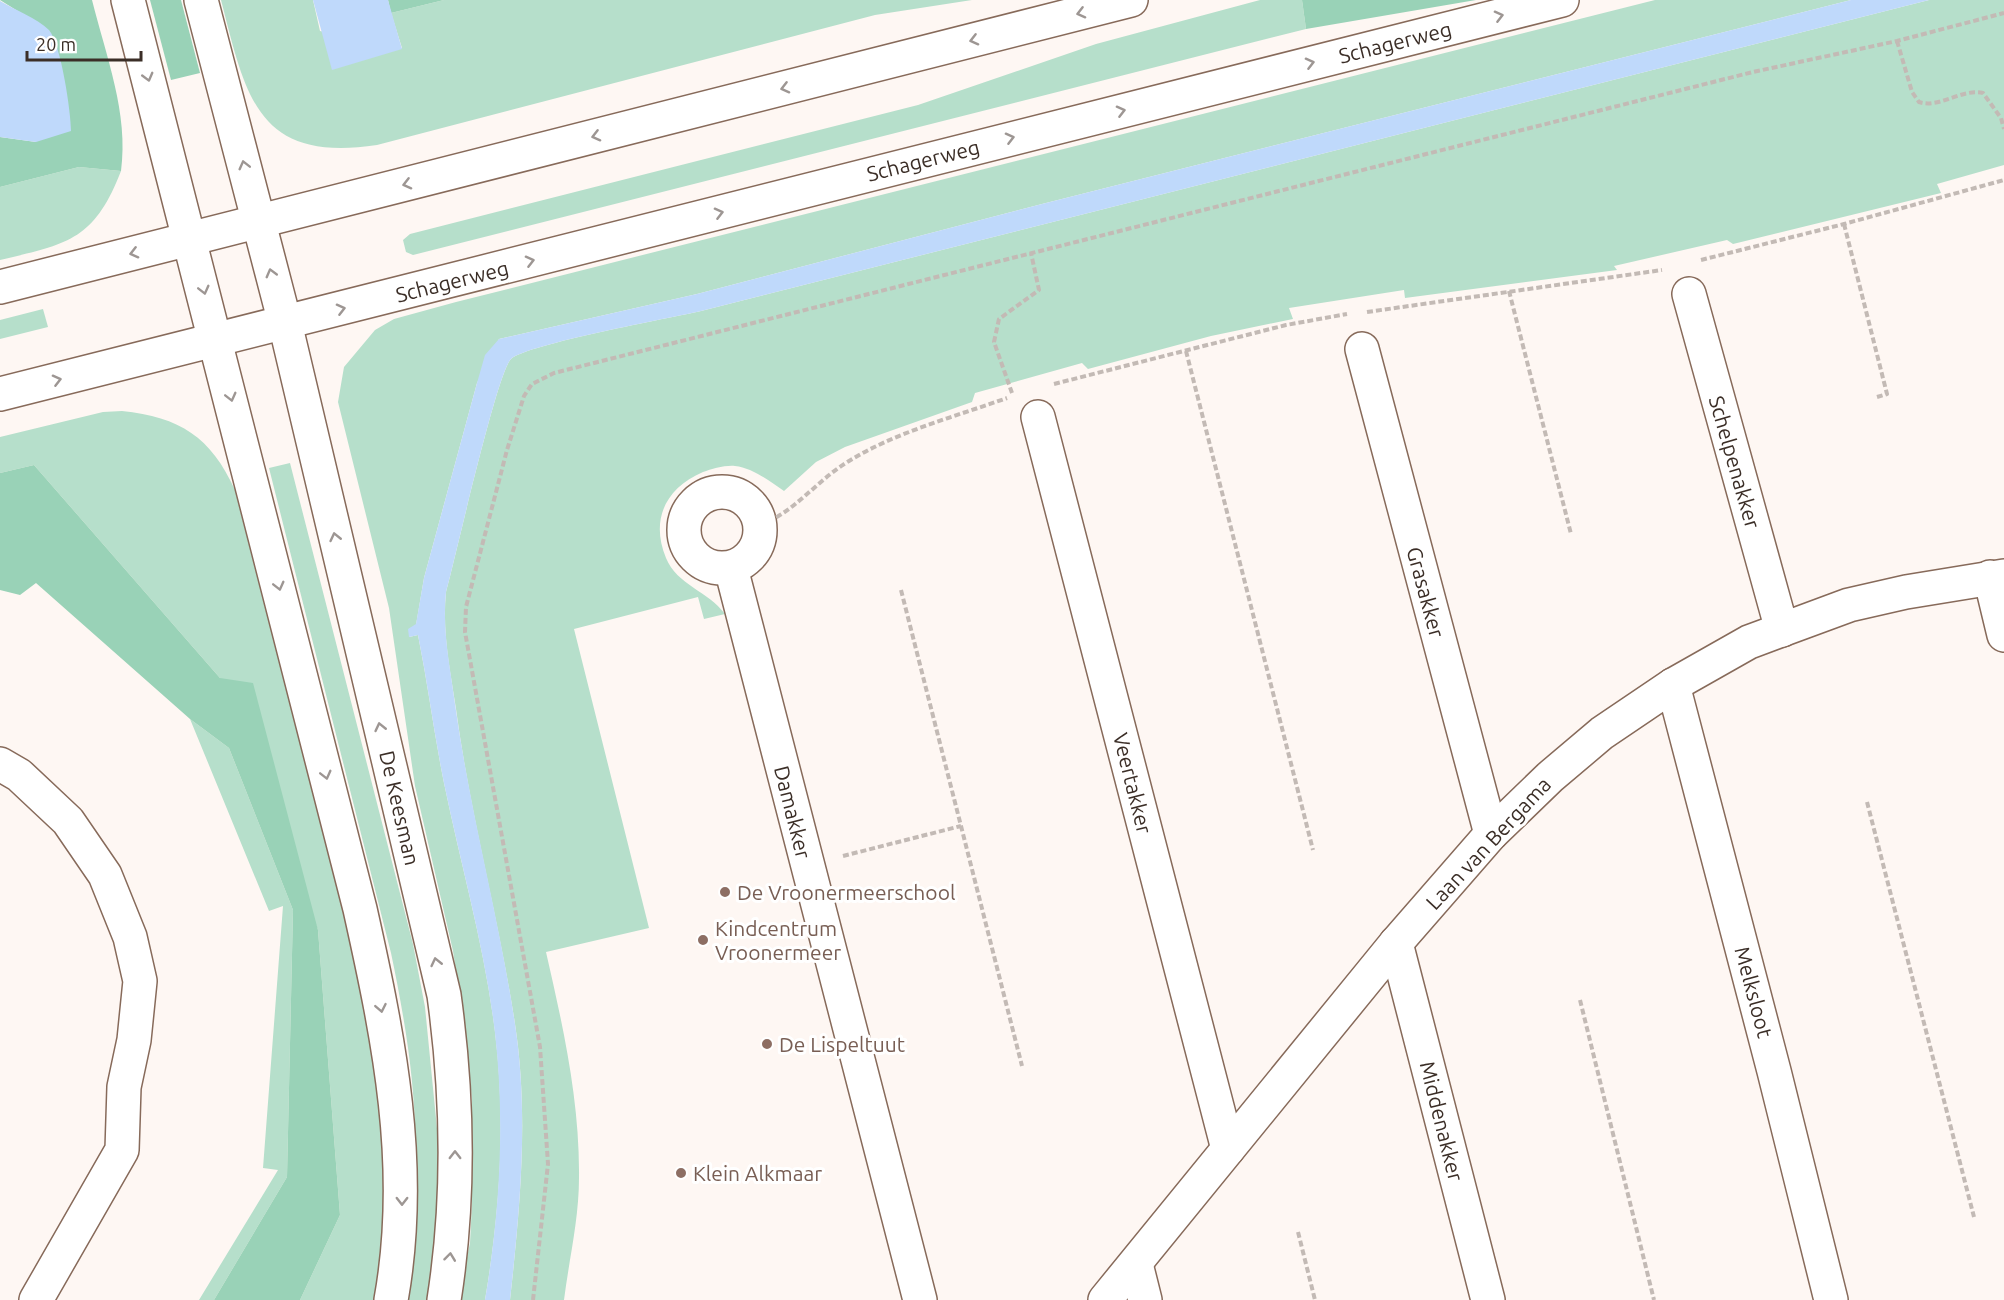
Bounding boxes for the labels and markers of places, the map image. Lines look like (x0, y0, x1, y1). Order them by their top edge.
place label: De Vroonermeerschool (737, 880, 955, 904)
marker: De Vroonermeerschool (718, 885, 732, 899)
place label: Kindcentrum Vroonermeer (715, 916, 841, 964)
marker: Kindcentrum Vroonermeer (696, 933, 710, 947)
place label: De Lispeltuut (779, 1032, 905, 1056)
marker: De Lispeltuut (760, 1037, 774, 1051)
place label: Klein Alkmaar (693, 1161, 822, 1185)
marker: Klein Alkmaar (674, 1166, 688, 1180)

